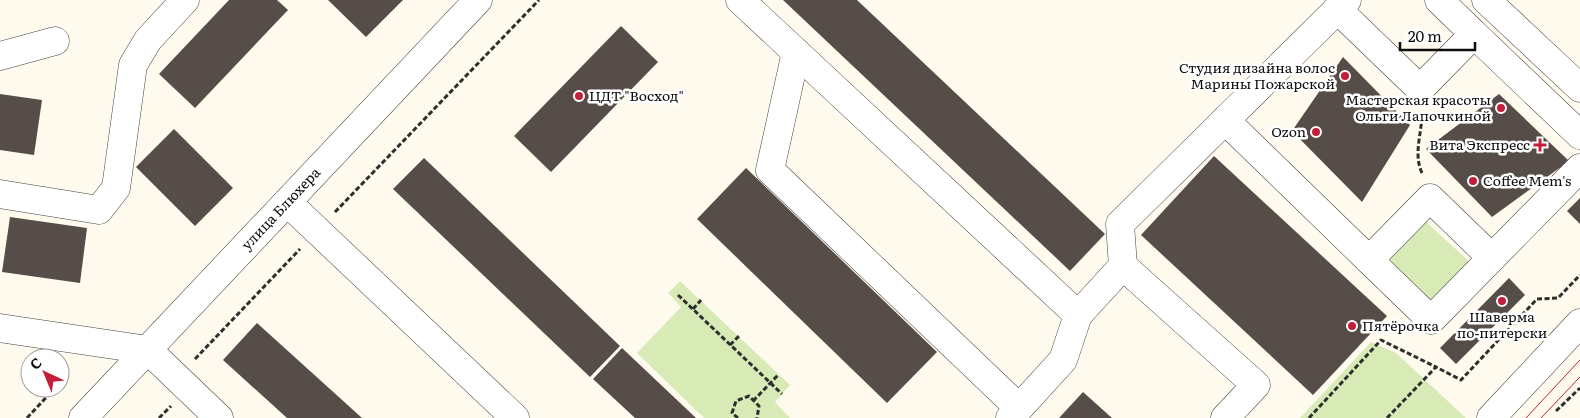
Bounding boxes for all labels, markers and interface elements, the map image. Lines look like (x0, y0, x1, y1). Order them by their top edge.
scale bar (1400, 20, 1475, 52)
text: 20 m (1408, 24, 1442, 47)
place label: Студия дизайна волос Марины Пожарской (1179, 57, 1335, 93)
marker: Студия дизайна волос Марины Пожарской (1339, 70, 1351, 82)
place label: ЦДТ "Восход" (589, 85, 684, 105)
place label: Мастерская красоты Ольги Лапочкиной (1345, 89, 1491, 125)
marker: ЦДТ "Восход" (573, 90, 585, 102)
marker: Мастерская красоты Ольги Лапочкиной (1495, 102, 1507, 114)
place label: Ozon (1271, 121, 1306, 141)
marker: Ozon (1310, 126, 1322, 138)
place label: Вита Экспресс (1429, 134, 1530, 154)
marker: Вита Экспресс (1534, 139, 1546, 151)
street label: улица Блюхера (236, 162, 324, 254)
place label: Coffee Mem's (1483, 170, 1571, 190)
marker: Coffee Mem's (1467, 175, 1479, 187)
marker: Шаверма по-питерски (1496, 295, 1508, 307)
place label: Шаверма по-питерски (1457, 306, 1547, 342)
place label: Пятёрочка (1362, 315, 1440, 335)
marker: Пятёрочка (1346, 320, 1358, 332)
north arrow (20, 348, 70, 398)
text: С (25, 352, 46, 374)

